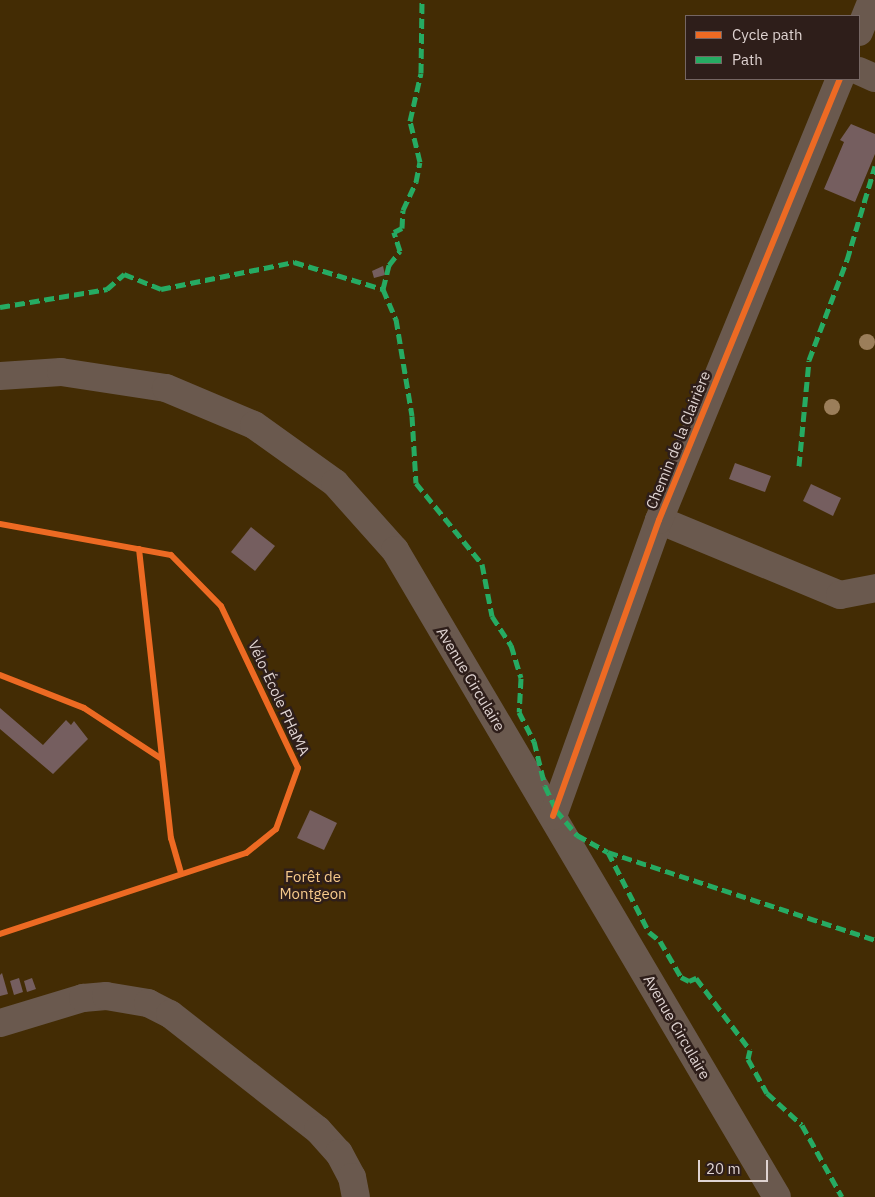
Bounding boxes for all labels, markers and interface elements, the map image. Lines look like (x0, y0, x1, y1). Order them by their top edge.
legend (685, 15, 860, 80)
text: Cycle path (732, 25, 803, 44)
text: Path (732, 50, 763, 69)
street label: Chemin de la Clairière (642, 368, 714, 512)
street label: Avenue Circulaire (433, 624, 509, 734)
street label: Vélo-École PHaMA (244, 637, 314, 759)
park label: Forêt de Montgeon (279, 867, 347, 902)
street label: Avenue Circulaire (640, 972, 714, 1082)
scale bar (700, 1150, 770, 1182)
text: 20 m (706, 1159, 741, 1178)

